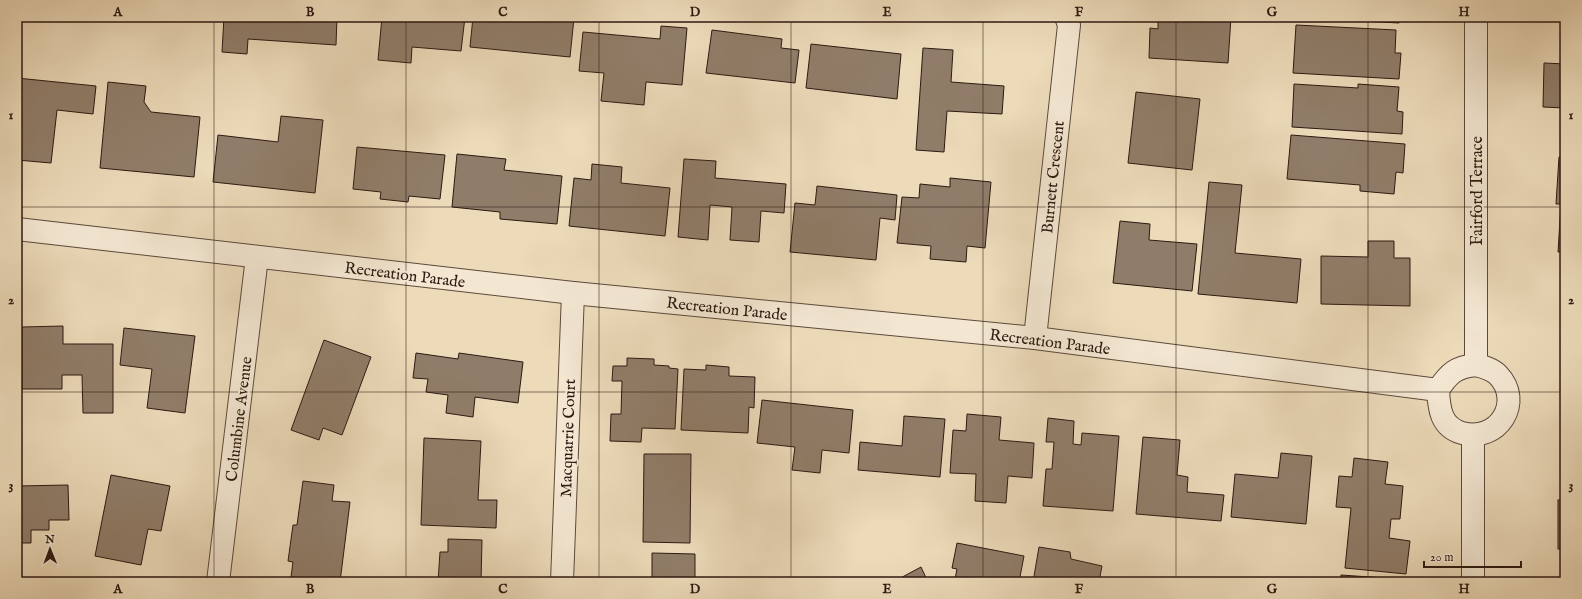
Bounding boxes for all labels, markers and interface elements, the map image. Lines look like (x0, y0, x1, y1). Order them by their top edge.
text: A (113, 4, 124, 21)
text: B (306, 4, 315, 21)
text: C (498, 4, 508, 21)
text: D (690, 4, 701, 21)
text: E (882, 4, 892, 21)
text: F (1075, 4, 1084, 21)
text: G (1267, 4, 1278, 21)
text: H (1458, 4, 1470, 21)
text: 1 (9, 107, 14, 124)
text: 1 (1569, 107, 1574, 124)
street label: Burnett Crescent (1038, 119, 1070, 235)
street label: Fairford Terrace (1468, 136, 1488, 246)
street label: Recreation Parade (343, 259, 466, 293)
text: 2 (8, 292, 14, 309)
text: 2 (1568, 292, 1574, 309)
street label: Recreation Parade (665, 294, 788, 326)
street label: Recreation Parade (988, 326, 1111, 360)
street label: Columbine Avenue (222, 356, 258, 483)
street label: Macquarrie Court (557, 378, 581, 498)
text: 3 (9, 477, 14, 494)
text: 3 (1569, 477, 1574, 494)
north arrow (30, 529, 70, 569)
text: N (44, 533, 55, 547)
scale bar (1424, 543, 1521, 569)
text: 20 m (1430, 550, 1453, 565)
text: A (113, 581, 124, 598)
text: B (306, 581, 315, 598)
text: C (498, 581, 508, 598)
text: D (690, 581, 701, 598)
text: E (882, 581, 892, 598)
text: F (1075, 581, 1084, 598)
text: G (1267, 581, 1278, 598)
text: H (1458, 581, 1470, 598)

